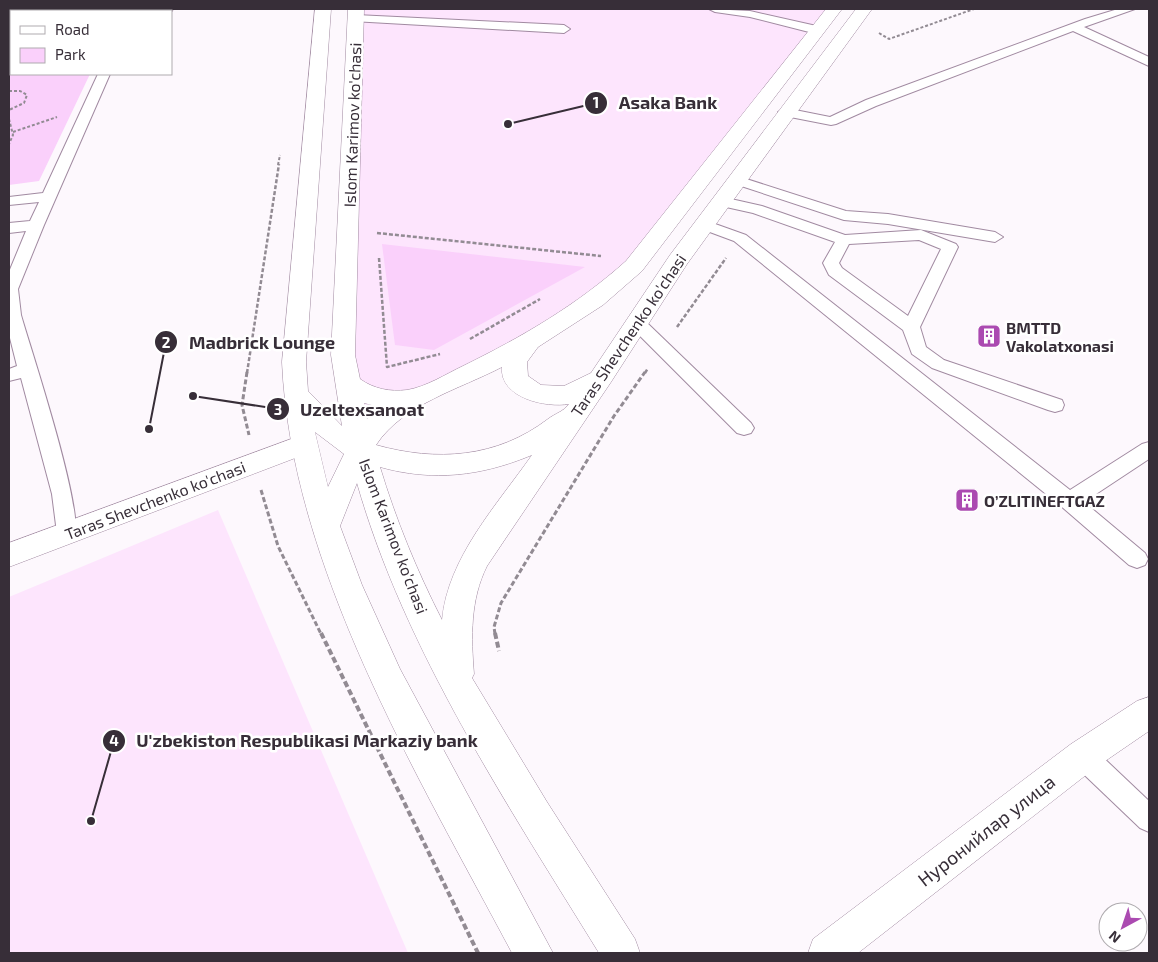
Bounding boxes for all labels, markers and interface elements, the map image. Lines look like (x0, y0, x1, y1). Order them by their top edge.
legend (10, 10, 172, 75)
text: Road (55, 20, 90, 38)
street label: Islom Karimov ko'chasi (340, 42, 364, 208)
text: Park (55, 45, 86, 63)
callout: Asaka Bank (584, 86, 727, 119)
text: Asaka Bank (619, 91, 717, 113)
text: 1 (593, 93, 599, 111)
street label: Taras Shevchenko ko'chasi (566, 250, 690, 420)
place label: BMTTD Vakolatxonasi (1006, 318, 1114, 355)
building icon: BMTTD Vakolatxonasi (976, 323, 1002, 349)
callout: Madbrick Lounge (154, 326, 345, 359)
text: Madbrick Lounge (189, 331, 335, 353)
text: 2 (162, 333, 171, 351)
callout: Uzeltexsanoat (265, 393, 435, 426)
text: Uzeltexsanoat (300, 398, 425, 420)
text: 3 (274, 400, 282, 418)
street label: Islom Karimov ko'chasi (356, 456, 432, 616)
street label: Taras Shevchenko ko'chasi (62, 457, 248, 543)
building icon: O’ZLITINEFTGAZ (954, 487, 980, 513)
place label: O’ZLITINEFTGAZ (984, 491, 1105, 510)
callout: U'zbekiston Respublikasi Markaziy bank (101, 725, 488, 758)
text: U'zbekiston Respublikasi Markaziy bank (136, 729, 478, 751)
text: 4 (109, 731, 119, 749)
street label: Нуронийлар улица (913, 769, 1060, 891)
north arrow (1098, 902, 1148, 952)
text: N (1105, 928, 1124, 947)

